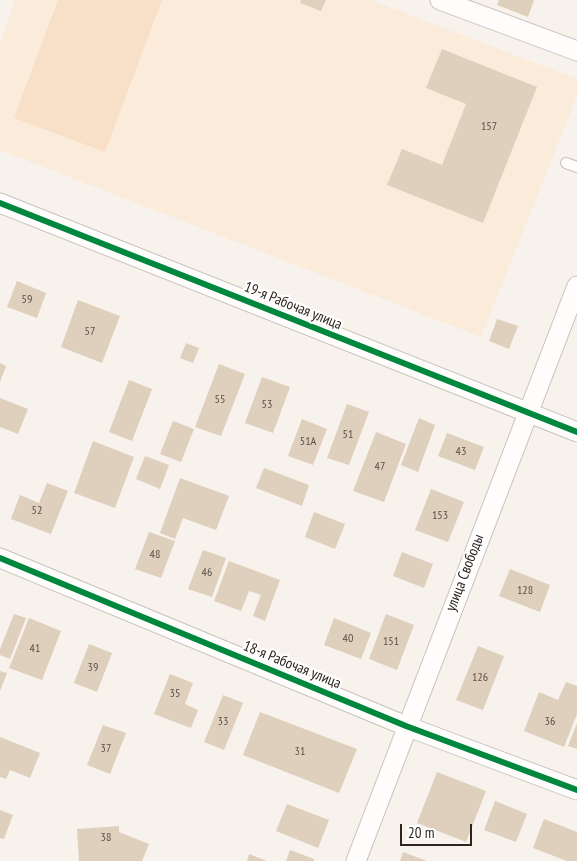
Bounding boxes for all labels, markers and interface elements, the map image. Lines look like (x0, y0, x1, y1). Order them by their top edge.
house number: 157 (481, 120, 497, 134)
street label: 19-я Рабочая улица (241, 278, 345, 334)
house number: 59 (22, 293, 32, 307)
house number: 57 (85, 325, 95, 339)
house number: 55 (215, 393, 225, 407)
house number: 53 (262, 398, 272, 412)
house number: 51 (343, 428, 353, 442)
house number: 51А (300, 435, 316, 449)
house number: 43 (456, 445, 466, 459)
house number: 47 (375, 460, 385, 474)
house number: 52 (32, 504, 42, 518)
house number: 153 (432, 509, 448, 523)
street label: улица Свободы (442, 532, 488, 614)
house number: 48 (150, 548, 160, 562)
house number: 46 (202, 566, 212, 580)
house number: 128 (517, 584, 533, 598)
house number: 40 (343, 632, 353, 646)
house number: 151 (383, 635, 399, 649)
street label: 18-я Рабочая улица (240, 637, 344, 693)
house number: 41 (30, 642, 40, 656)
house number: 39 (88, 661, 98, 675)
house number: 126 (472, 671, 488, 685)
house number: 35 (170, 687, 180, 701)
house number: 33 (218, 715, 228, 729)
house number: 36 (545, 715, 555, 729)
house number: 37 (101, 742, 111, 756)
house number: 31 (295, 745, 305, 759)
scale bar (402, 814, 474, 846)
text: 20 m (408, 823, 434, 842)
house number: 38 (101, 831, 111, 845)

